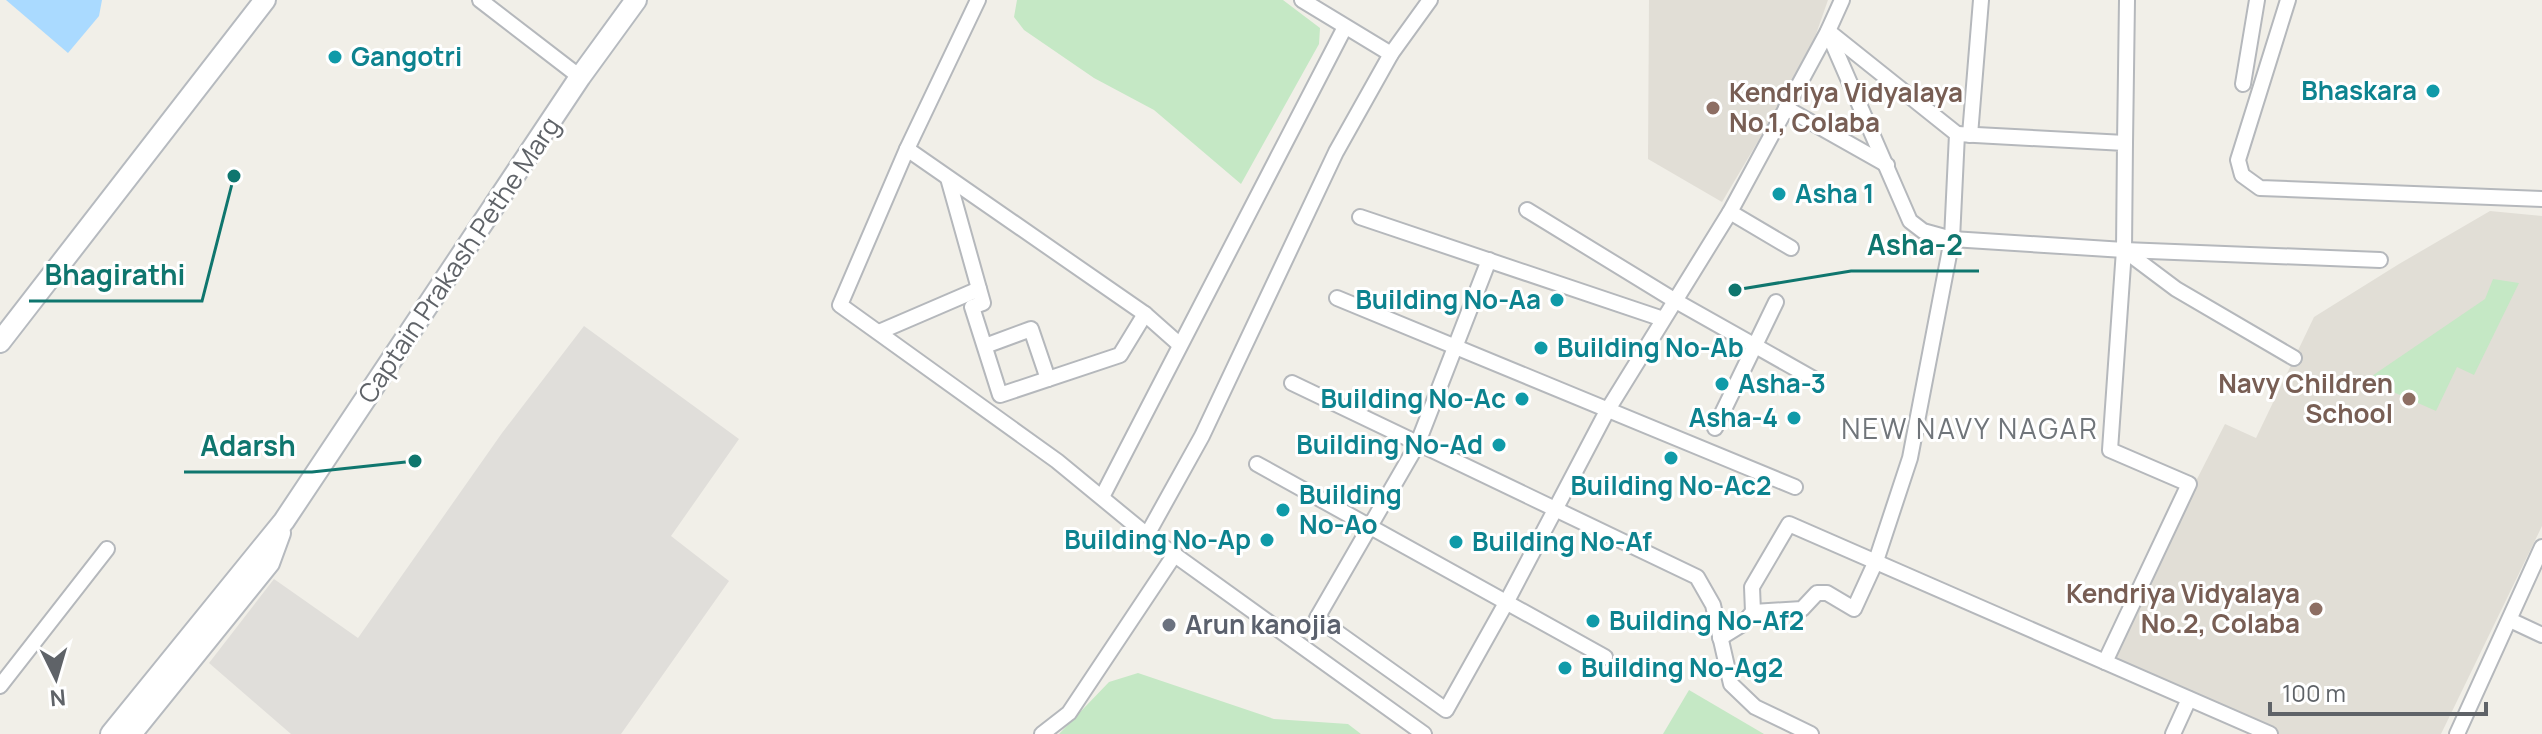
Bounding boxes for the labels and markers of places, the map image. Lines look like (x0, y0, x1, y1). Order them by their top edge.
place label: Gangotri (351, 38, 462, 74)
marker: Gangotri (326, 48, 344, 66)
place label: Bhaskara (2301, 72, 2417, 108)
place label: Kendriya Vidyalaya No.1, Colaba (1729, 74, 1963, 140)
marker: Bhaskara (2424, 82, 2442, 100)
marker: Kendriya Vidyalaya No.1, Colaba (1704, 99, 1722, 117)
place label: Asha 1 (1795, 175, 1874, 211)
marker: Asha 1 (1770, 185, 1788, 203)
callout: Asha-2 (1851, 219, 1979, 271)
callout: Bhagirathi (29, 249, 202, 301)
place label: Building No-Aa (1355, 281, 1541, 317)
marker: Building No-Aa (1548, 291, 1566, 309)
place label: Building No-Ab (1557, 329, 1744, 365)
marker: Building No-Ab (1532, 339, 1550, 357)
place label: Asha-3 (1738, 365, 1826, 401)
place label: Navy Children School (2218, 365, 2393, 431)
marker: Asha-3 (1713, 375, 1731, 393)
place label: Building No-Ac (1320, 380, 1506, 416)
marker: Building No-Ac (1513, 390, 1531, 408)
marker: Navy Children School (2400, 390, 2418, 408)
place label: Asha-4 (1689, 399, 1778, 435)
marker: Asha-4 (1785, 409, 1803, 427)
callout: Adarsh (184, 420, 312, 472)
place label: Building No-Ad (1296, 426, 1483, 462)
marker: Building No-Ad (1490, 436, 1508, 454)
marker: Building No-Ac2 (1662, 449, 1680, 467)
place label: Building No-Ac2 (1570, 467, 1772, 503)
place label: Building No-Ao (1299, 476, 1402, 542)
marker: Building No-Ao (1274, 501, 1292, 519)
place label: Building No-Ap (1064, 521, 1251, 557)
place label: Building No-Af (1472, 523, 1652, 559)
marker: Building No-Ap (1258, 531, 1276, 549)
marker: Building No-Af (1447, 533, 1465, 551)
place label: Kendriya Vidyalaya No.2, Colaba (2066, 575, 2300, 641)
marker: Kendriya Vidyalaya No.2, Colaba (2307, 600, 2325, 618)
place label: Building No-Af2 (1609, 602, 1804, 638)
place label: Arun kanojia (1185, 606, 1341, 642)
marker: Building No-Af2 (1584, 612, 1602, 630)
marker: Arun kanojia (1160, 616, 1178, 634)
place label: Building No-Ag2 (1581, 649, 1783, 685)
marker: Building No-Ag2 (1556, 659, 1574, 677)

